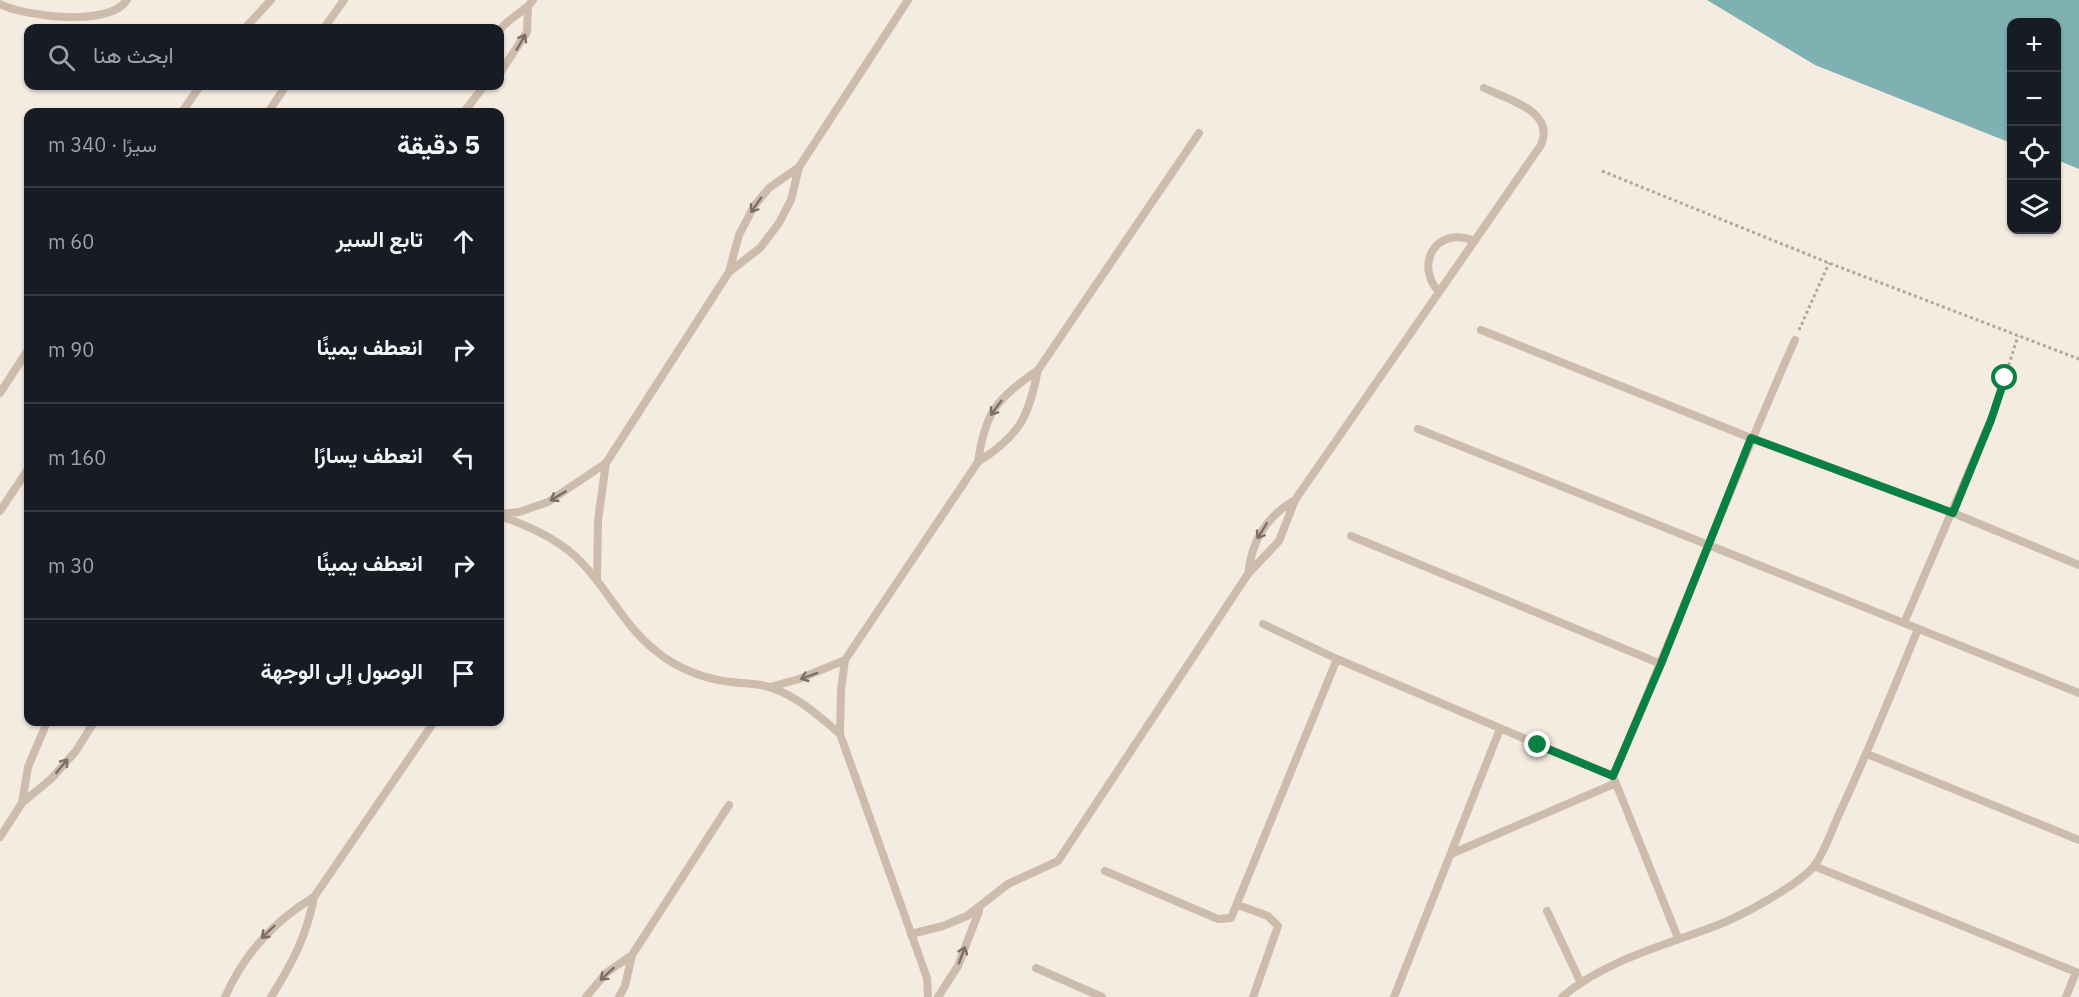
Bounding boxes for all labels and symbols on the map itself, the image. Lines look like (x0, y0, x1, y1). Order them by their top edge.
one-way arrow (515, 34, 527, 51)
one-way arrow (750, 197, 762, 213)
route start (1991, 364, 2017, 390)
one-way arrow (989, 400, 1002, 416)
one-way arrow (550, 490, 567, 502)
one-way arrow (1256, 522, 1269, 539)
one-way arrow (800, 672, 819, 683)
route end (1524, 731, 1550, 757)
one-way arrow (55, 759, 69, 774)
one-way arrow (261, 925, 276, 939)
one-way arrow (958, 946, 969, 965)
one-way arrow (600, 967, 615, 981)

